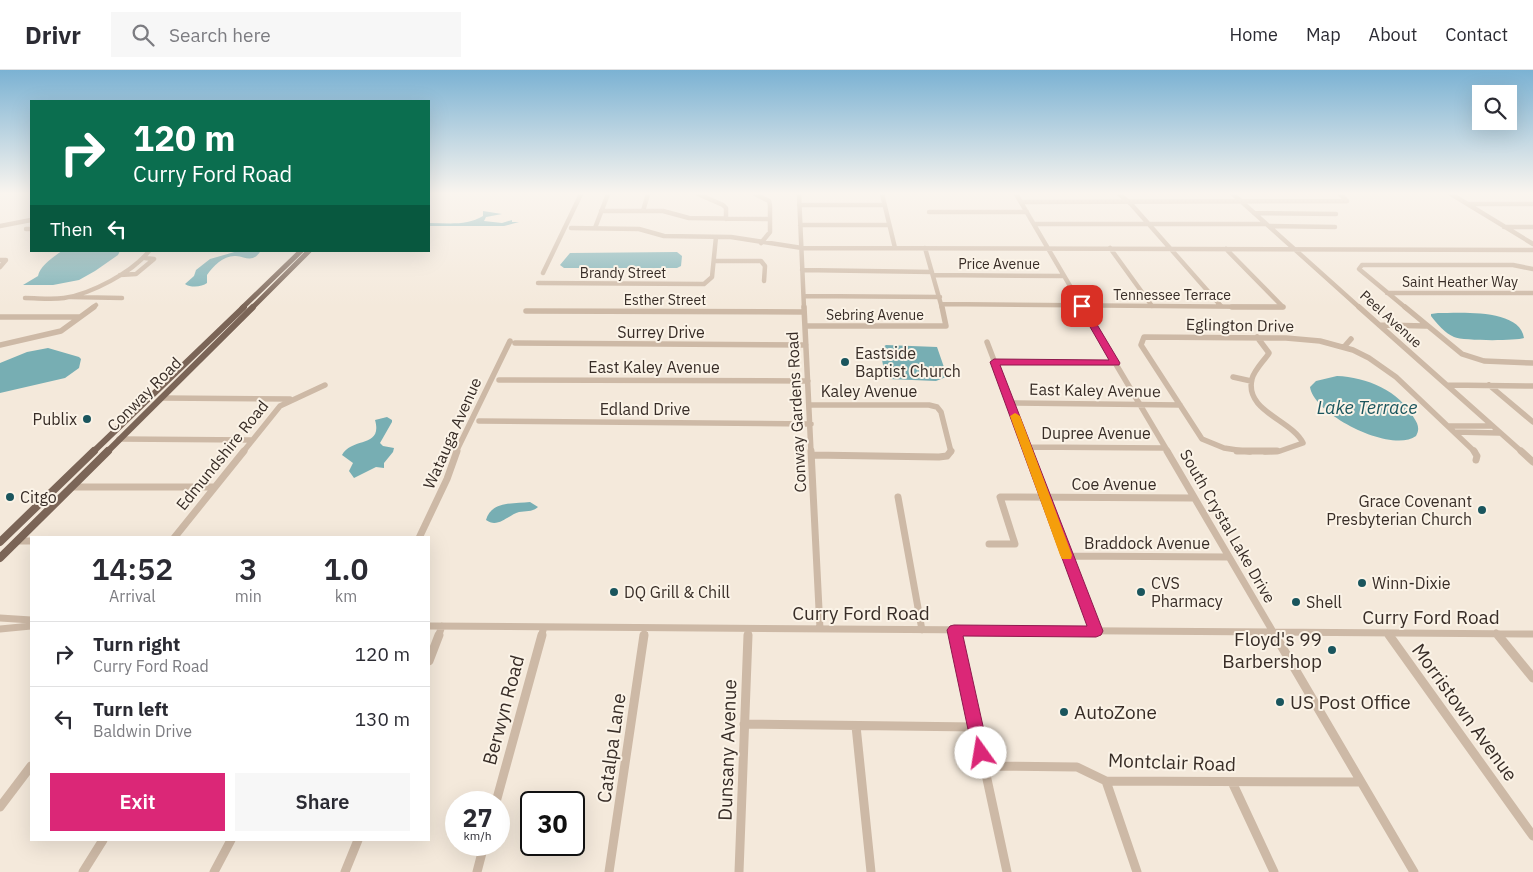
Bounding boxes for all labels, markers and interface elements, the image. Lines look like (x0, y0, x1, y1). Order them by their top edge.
search box (111, 12, 461, 57)
text: Drivr (25, 19, 81, 51)
icon: search (129, 21, 157, 49)
text: Search here (169, 23, 271, 47)
text: Home (1230, 23, 1278, 46)
text: Map (1306, 23, 1341, 46)
text: About (1369, 23, 1417, 46)
text: Contact (1445, 23, 1508, 46)
map controls (1472, 85, 1517, 130)
button: search (1472, 85, 1517, 130)
text: 120 m (133, 115, 236, 161)
icon: right (50, 120, 115, 185)
text: Curry Ford Road (133, 159, 292, 188)
icon: left (103, 215, 131, 243)
text: Then (50, 217, 93, 241)
street label: Price Avenue (958, 255, 1040, 273)
street label: Brandy Street (580, 264, 666, 282)
street label: Saint Heather Way (1402, 273, 1518, 291)
pin (1061, 285, 1103, 327)
street label: Tennessee Terrace (1113, 286, 1231, 304)
street label: Peel Avenue (1356, 286, 1426, 352)
street label: Esther Street (624, 291, 706, 309)
icon: arrive (1068, 292, 1096, 320)
street label: Sebring Avenue (826, 306, 924, 324)
street label: Eglington Drive (1186, 314, 1294, 336)
street label: Surrey Drive (617, 322, 705, 342)
street label: Conway Gardens Road (782, 331, 810, 493)
place label: Eastside Baptist Church (855, 343, 961, 381)
street label: Conway Road (103, 353, 185, 435)
marker: Eastside Baptist Church (839, 356, 851, 368)
street label: East Kaley Avenue (588, 357, 720, 377)
street label: Watauga Avenue (418, 374, 486, 492)
street label: East Kaley Avenue (1029, 379, 1161, 401)
street label: Kaley Avenue (821, 381, 918, 401)
street label: Edmundshire Road (171, 396, 273, 514)
water label: Lake Terrace (1317, 396, 1417, 419)
street label: Edland Drive (600, 399, 691, 419)
place label: Publix (32, 409, 77, 429)
marker: Publix (81, 413, 93, 425)
street label: Dupree Avenue (1041, 423, 1151, 443)
street label: South Crystal Lake Drive (1176, 446, 1280, 607)
street label: Coe Avenue (1072, 474, 1157, 494)
place label: Citgo (20, 487, 57, 507)
marker: Citgo (4, 491, 16, 503)
place label: Grace Covenant Presbyterian Church (1326, 491, 1472, 529)
marker: Grace Covenant Presbyterian Church (1476, 504, 1488, 516)
street label: Braddock Avenue (1084, 533, 1210, 553)
text: 14:52 (92, 549, 173, 588)
text: 3 (239, 549, 257, 588)
text: 1.0 (323, 549, 368, 588)
place label: CVS Pharmacy (1151, 573, 1223, 611)
place label: Winn-Dixie (1372, 573, 1451, 593)
marker: Winn-Dixie (1356, 577, 1368, 589)
place label: DQ Grill & Chill (624, 582, 730, 602)
text: Arrival (109, 586, 156, 606)
text: min (235, 586, 262, 606)
text: km (335, 586, 357, 606)
marker: DQ Grill & Chill (608, 586, 620, 598)
marker: CVS Pharmacy (1135, 586, 1147, 598)
place label: Shell (1306, 592, 1342, 612)
marker: Shell (1290, 596, 1302, 608)
street label: Curry Ford Road (792, 601, 930, 625)
street label: Curry Ford Road (1362, 605, 1500, 629)
place label: Floyd's 99 Barbershop (1222, 627, 1322, 673)
text: Turn right (93, 632, 180, 656)
street label: Morristown Avenue (1407, 638, 1523, 786)
icon: right (50, 640, 78, 668)
text: 120 m (355, 642, 410, 666)
marker: Floyd's 99 Barbershop (1326, 644, 1338, 656)
street label: Berwyn Road (477, 652, 529, 768)
text: Curry Ford Road (93, 656, 209, 676)
street label: Dunsany Avenue (713, 679, 741, 821)
place label: US Post Office (1290, 690, 1411, 714)
street label: Catalpa Lane (591, 692, 631, 804)
marker: US Post Office (1274, 696, 1286, 708)
text: Turn left (93, 697, 169, 721)
place label: AutoZone (1074, 700, 1157, 724)
icon: left (50, 705, 78, 733)
marker: AutoZone (1058, 706, 1070, 718)
text: 130 m (355, 707, 410, 731)
text: Baldwin Drive (93, 721, 192, 741)
position arrow (954, 726, 1006, 778)
street label: Montclair Road (1108, 748, 1236, 776)
button: Exit (50, 773, 225, 831)
button: Share (235, 773, 410, 831)
speed limit sign: 30 (520, 791, 585, 856)
text: 27 (462, 801, 493, 834)
text: km/h (463, 828, 492, 843)

